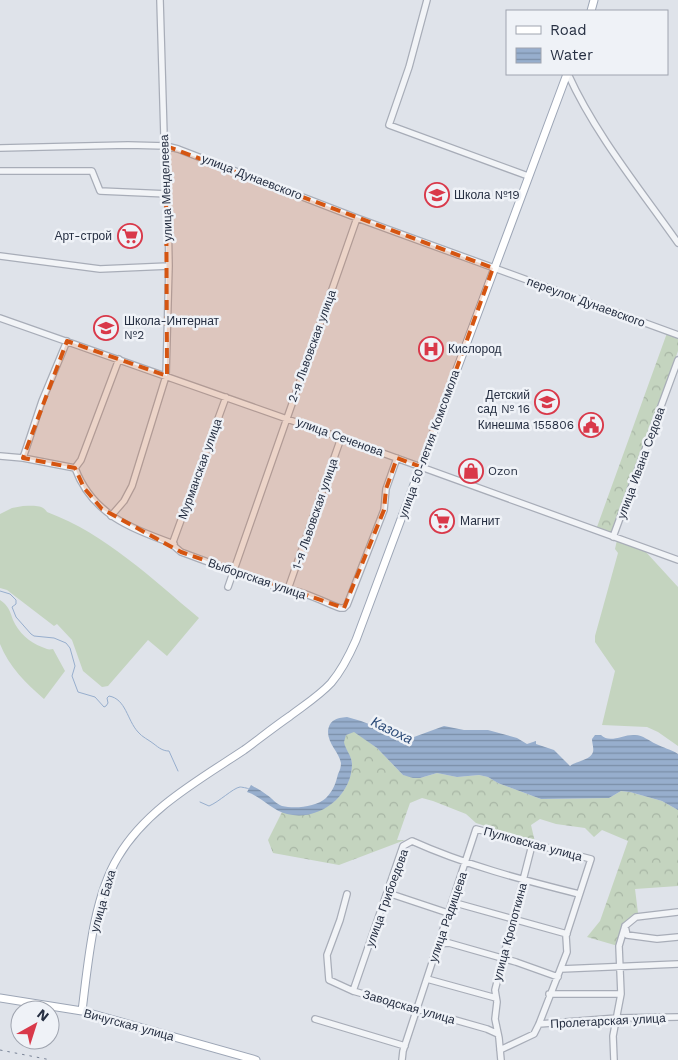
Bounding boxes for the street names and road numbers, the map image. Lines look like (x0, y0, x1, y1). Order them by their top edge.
street label: улица Менделеева (157, 134, 175, 242)
street label: улица Дунаевского (200, 151, 305, 203)
street label: переулок Дунаевского (525, 274, 647, 330)
street label: 2-я Львовская улица (285, 288, 339, 404)
street label: улица 50-летия Комсомола (396, 368, 462, 520)
street label: улица Ивана Седова (614, 405, 668, 521)
street label: улица Сеченова (295, 415, 386, 459)
street label: Мурманская улица (175, 417, 225, 521)
street label: 1-я Львовская улица (289, 456, 341, 571)
street label: Выборгская улица (206, 556, 308, 602)
street label: Пулковская улица (482, 824, 584, 864)
street label: улица Грибоедова (363, 847, 411, 949)
street label: улица Баха (87, 868, 119, 934)
street label: улица Радищева (426, 870, 470, 964)
street label: улица Кропоткина (490, 881, 530, 983)
street label: Заводская улица (361, 987, 457, 1027)
street label: Вичугская улица (82, 1006, 176, 1044)
street label: Пролетарская улица (550, 1011, 666, 1031)

